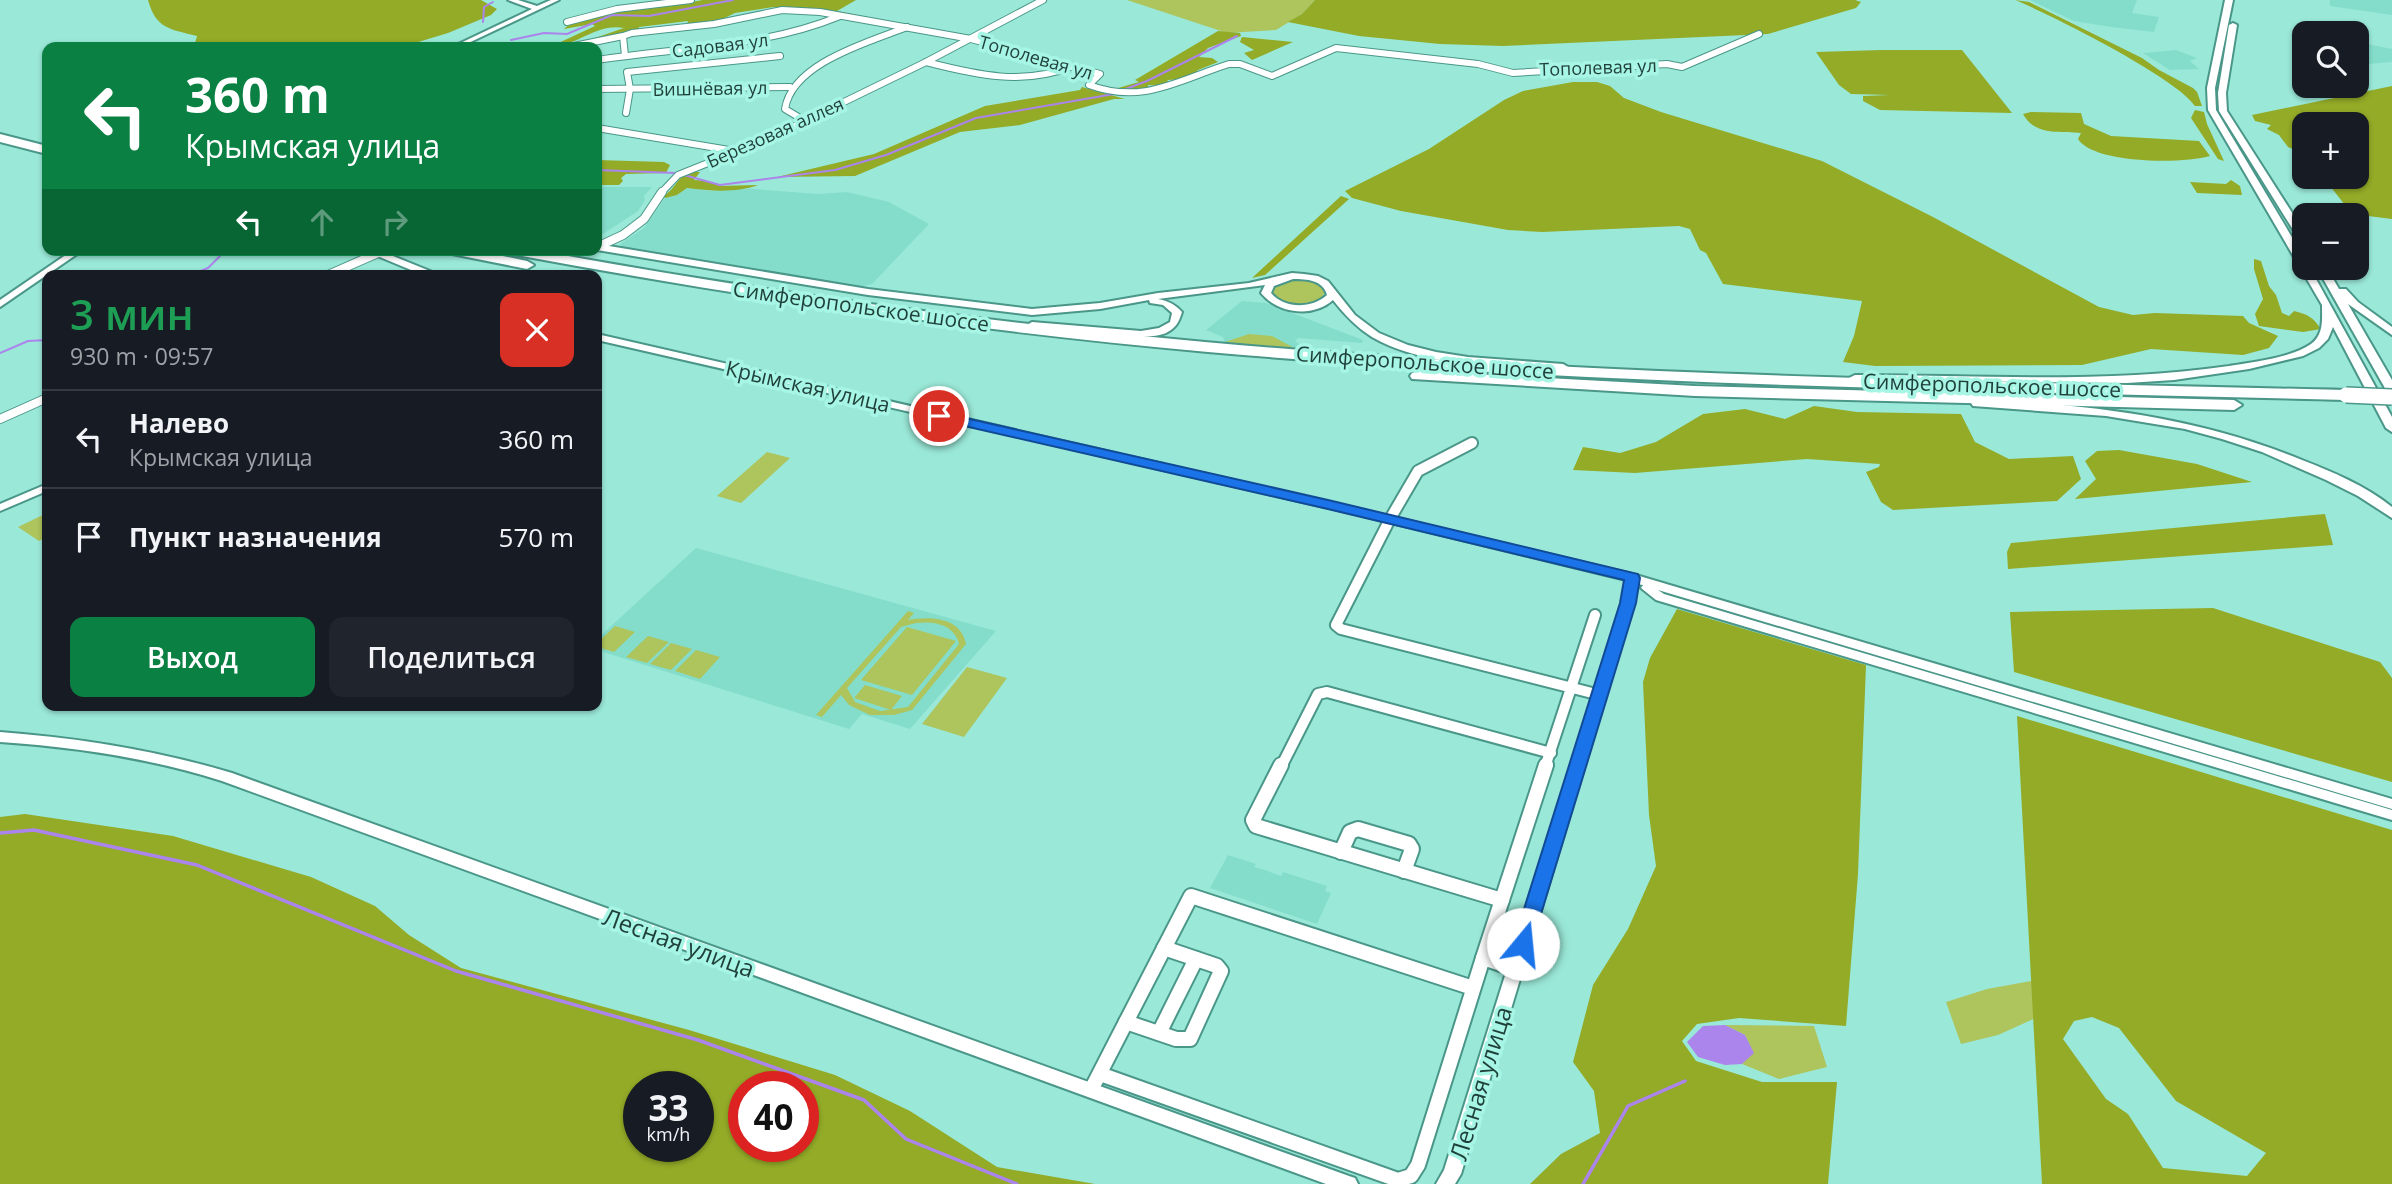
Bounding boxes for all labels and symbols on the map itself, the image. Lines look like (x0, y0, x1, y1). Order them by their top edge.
street label: Садовая ул (670, 27, 770, 63)
street label: Тополевая ул (976, 29, 1096, 85)
street label: Тополевая ул (1539, 53, 1657, 81)
street label: Вишнёвая ул (652, 75, 768, 101)
street label: Березовая аллея (703, 91, 847, 173)
street label: Симферопольское шоссе (731, 274, 991, 338)
street label: Симферопольское шоссе (1295, 339, 1555, 385)
street label: Крымская улица (723, 354, 893, 418)
street label: Симферопольское шоссе (1862, 367, 2122, 403)
pin (909, 386, 969, 446)
street label: Лесная улица (599, 899, 759, 985)
position arrow (1486, 907, 1560, 981)
street label: Лесная улица (1441, 1002, 1519, 1164)
speed limit sign: 40 (728, 1071, 819, 1162)

